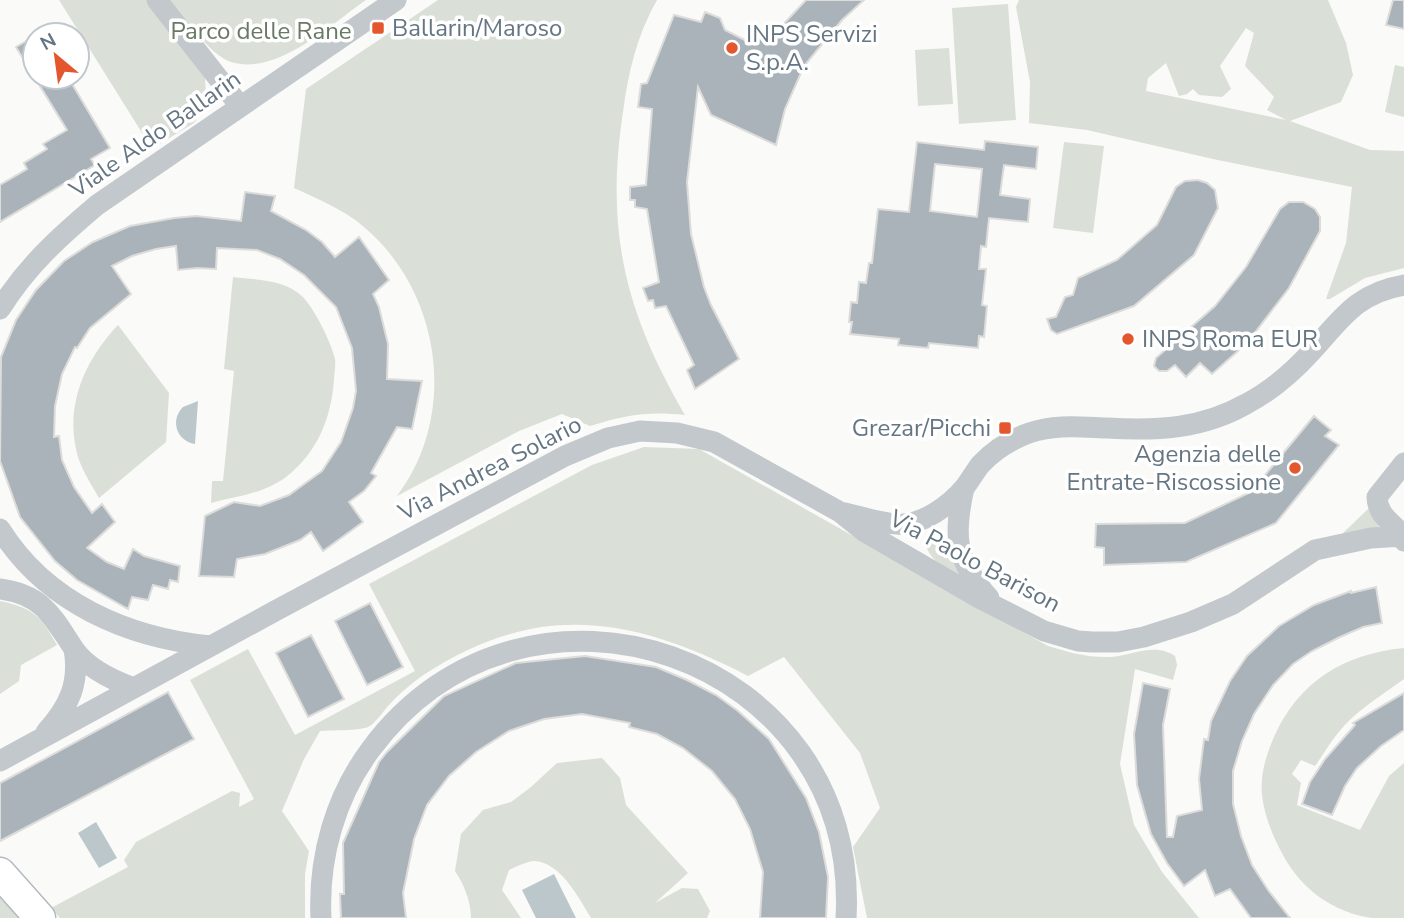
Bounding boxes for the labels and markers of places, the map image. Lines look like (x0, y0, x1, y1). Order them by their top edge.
place label: Ballarin/Maroso (392, 12, 562, 44)
place label: INPS Servizi S.p.A. (746, 18, 877, 78)
marker: Ballarin/Maroso (370, 20, 386, 36)
marker: INPS Servizi S.p.A. (724, 40, 740, 56)
place label: INPS Roma EUR (1142, 323, 1318, 355)
marker: INPS Roma EUR (1120, 331, 1136, 347)
place label: Grezar/Picchi (852, 412, 991, 444)
marker: Grezar/Picchi (997, 420, 1013, 436)
place label: Agenzia delle Entrate-Riscossione (1067, 438, 1281, 498)
marker: Agenzia delle Entrate-Riscossione (1287, 460, 1303, 476)

